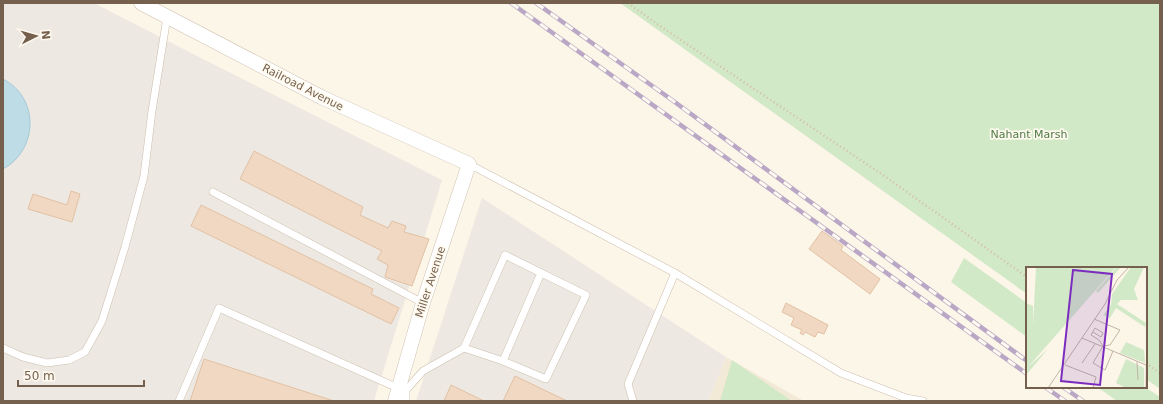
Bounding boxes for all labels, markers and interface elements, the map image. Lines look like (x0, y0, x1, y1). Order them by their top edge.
north arrow (16, 16, 56, 56)
text: N (39, 30, 52, 40)
street label: Railroad Avenue (260, 61, 346, 114)
park label: Nahant Marsh (991, 128, 1067, 141)
street label: Miller Avenue (413, 245, 448, 320)
inset map (1026, 267, 1147, 388)
scale bar (18, 362, 144, 388)
text: 50 m (24, 369, 55, 383)

